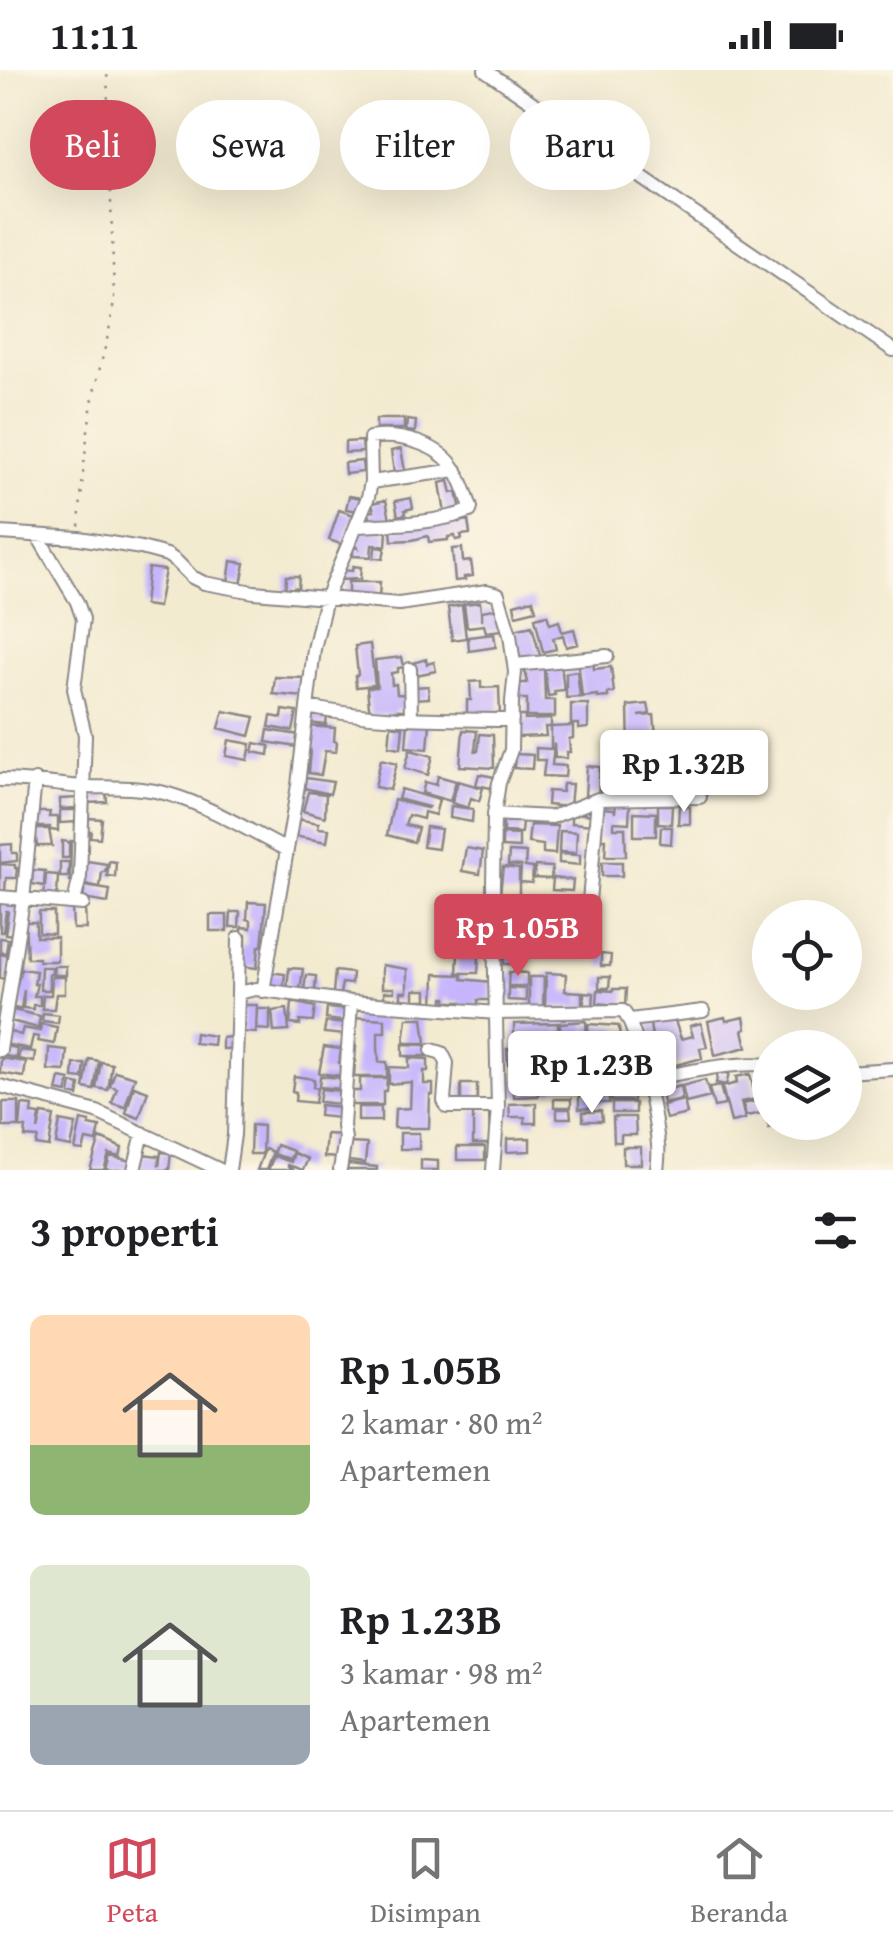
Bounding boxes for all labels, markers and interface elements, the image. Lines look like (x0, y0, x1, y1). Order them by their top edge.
text: 11:11 (50, 7, 140, 63)
chip: Beli (30, 100, 156, 190)
chip: Sewa (176, 100, 320, 190)
chip: Filter (340, 100, 490, 190)
chip: Baru (510, 100, 650, 190)
pin: Rp 1.32B (581, 730, 787, 815)
text: Rp 1.32B (622, 739, 746, 786)
pin: Rp 1.05B (415, 894, 621, 979)
map controls (752, 900, 862, 1140)
button: locate (752, 900, 862, 1010)
text: Rp 1.05B (456, 903, 580, 950)
button: layers (752, 1030, 862, 1140)
pin: Rp 1.23B (489, 1031, 695, 1116)
text: Rp 1.23B (530, 1040, 654, 1087)
text: 3 properti (30, 1200, 219, 1261)
icon: filters (808, 1203, 863, 1258)
text: Rp 1.05B (340, 1338, 502, 1399)
icon: home (110, 1355, 230, 1475)
text: 2 kamar · 80 m² (340, 1399, 542, 1446)
text: Apartemen (340, 1446, 490, 1493)
text: Rp 1.23B (340, 1588, 502, 1649)
icon: home (110, 1605, 230, 1725)
text: 3 kamar · 98 m² (340, 1649, 542, 1696)
text: Apartemen (340, 1696, 490, 1743)
tab: Peta (105, 1831, 160, 1932)
tab: Disimpan (370, 1831, 481, 1932)
tab: Beranda (691, 1831, 788, 1932)

